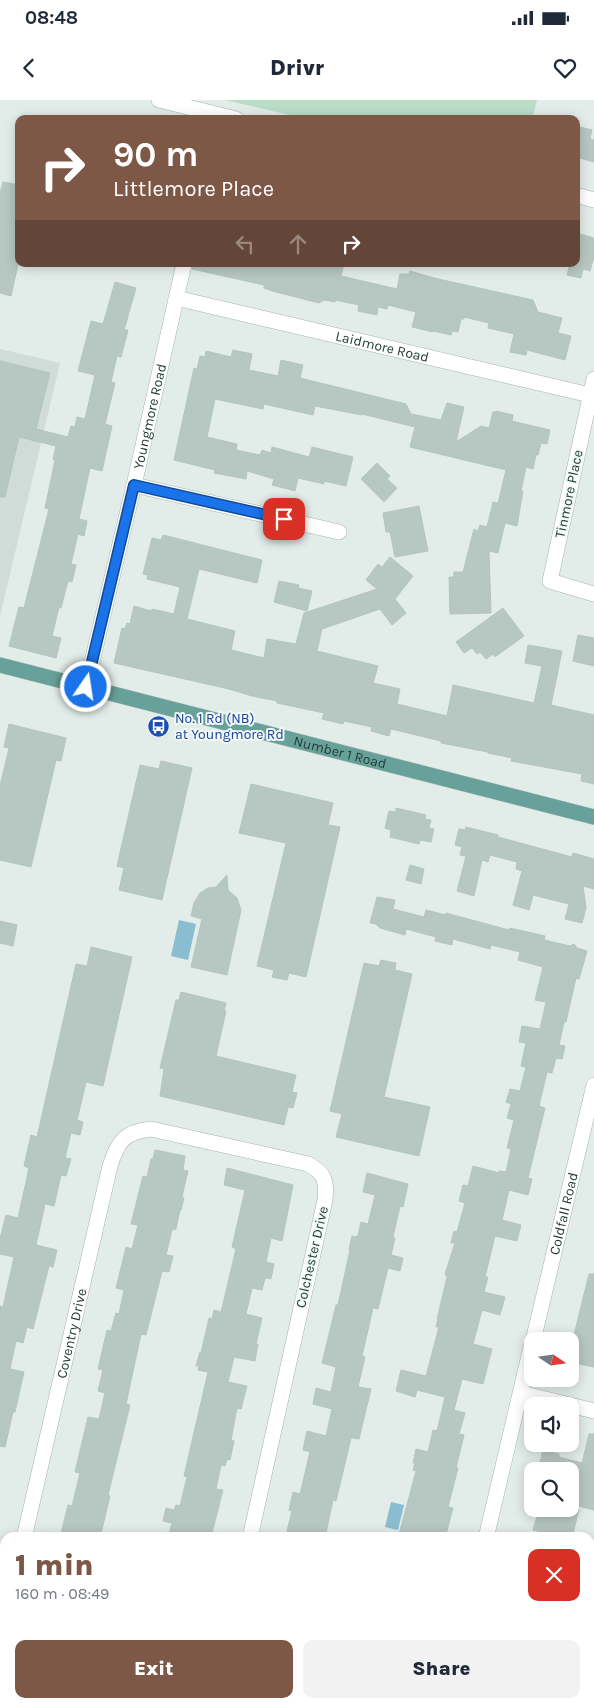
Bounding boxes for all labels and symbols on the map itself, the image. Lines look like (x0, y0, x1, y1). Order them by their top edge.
street label: Laidmore Road (334, 327, 431, 366)
street label: Youngmore Road (129, 362, 170, 471)
street label: Tinmore Place (551, 448, 587, 540)
pin (263, 498, 305, 540)
position arrow (59, 660, 111, 712)
place label: No. 1 Rd (NB) at Youngmore Rd (175, 710, 284, 743)
bus stop icon: No. 1 Rd (NB) at Youngmore Rd (147, 714, 171, 738)
street label: Number 1 Road (292, 732, 388, 772)
street label: Coldfall Road (545, 1171, 581, 1257)
street label: Colchester Drive (292, 1204, 332, 1310)
street label: Coventry Drive (53, 1287, 90, 1380)
north arrow (524, 1332, 579, 1388)

